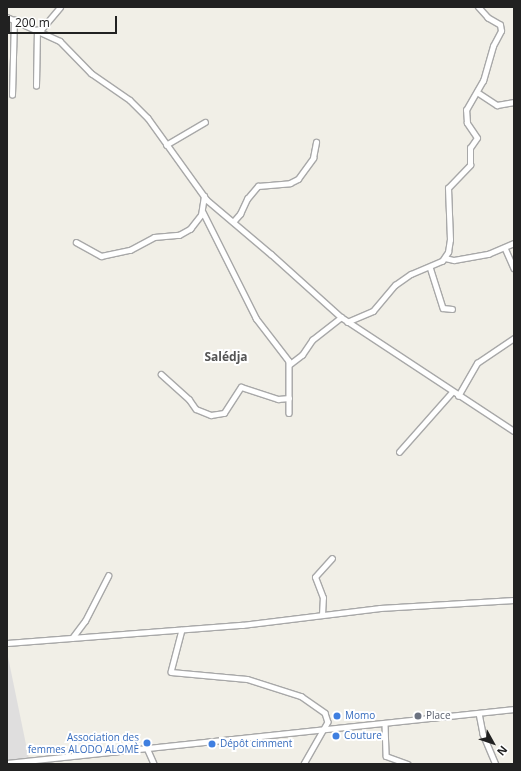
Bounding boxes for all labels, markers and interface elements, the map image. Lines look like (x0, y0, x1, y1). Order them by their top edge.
scale bar (10, 8, 119, 34)
text: 200 m (15, 14, 50, 31)
district label: Salédja (204, 350, 248, 364)
place label: Momo (345, 710, 375, 722)
place label: Place (426, 710, 451, 722)
marker: Momo (332, 711, 342, 721)
marker: Place (413, 711, 423, 721)
north arrow (473, 723, 513, 763)
place label: Couture (344, 730, 382, 742)
place label: Association des femmes ALODO ALOMÈ (28, 731, 139, 754)
marker: Couture (331, 731, 341, 741)
marker: Association des femmes ALODO ALOMÈ (142, 738, 152, 748)
place label: Dépôt cimment (220, 738, 292, 750)
marker: Dépôt cimment (207, 739, 217, 749)
text: N (494, 743, 511, 759)

